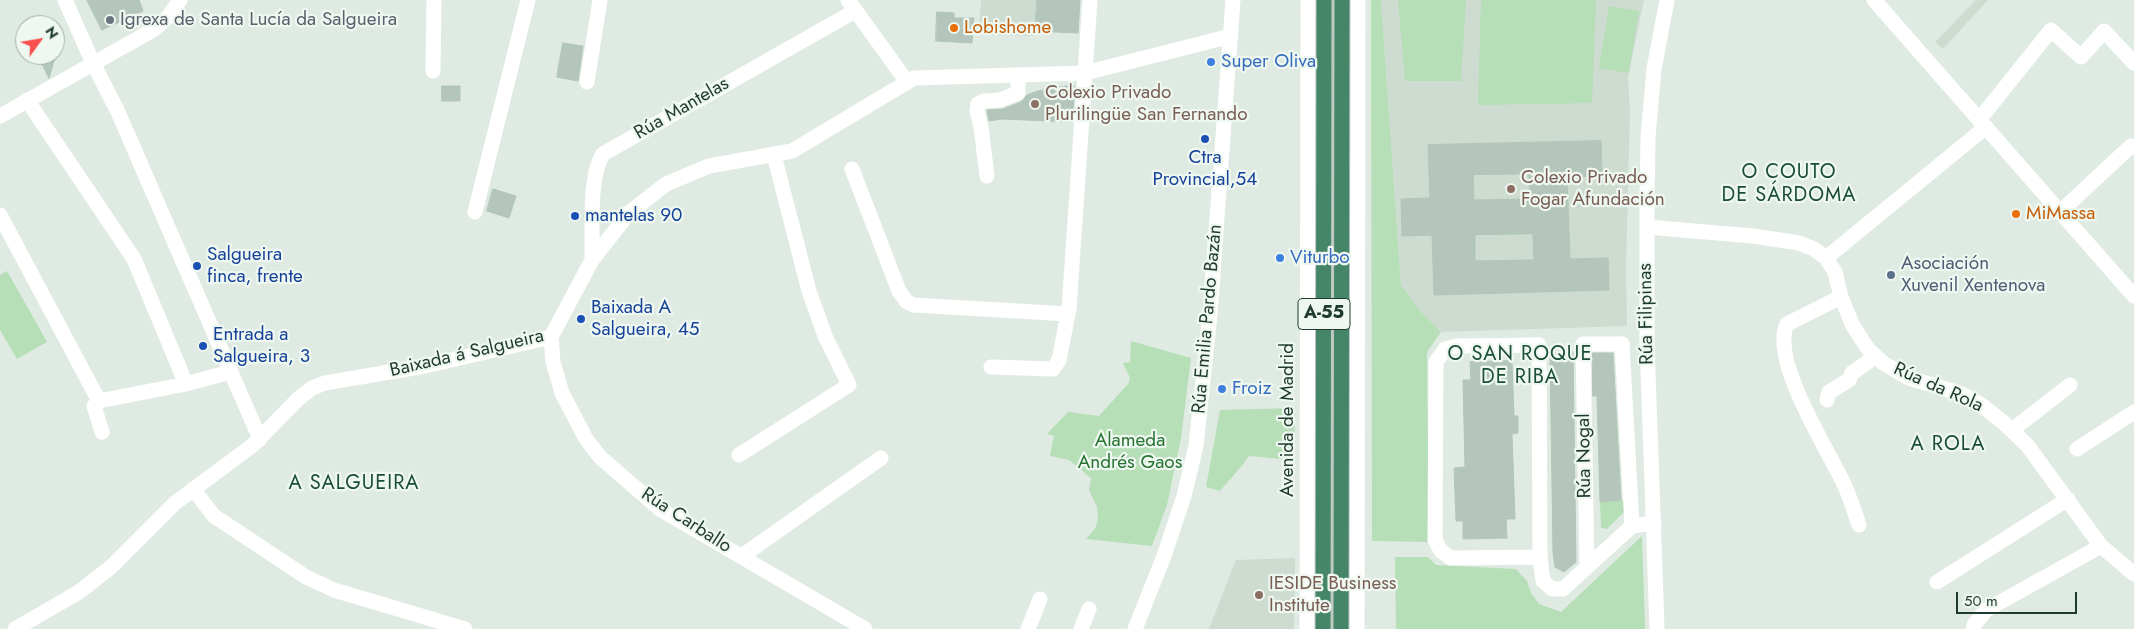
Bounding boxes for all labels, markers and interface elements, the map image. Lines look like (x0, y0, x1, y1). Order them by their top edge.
place label: Igrexa de Santa Lucía da Salgueira (120, 9, 397, 31)
marker: Igrexa de Santa Lucía da Salgueira (104, 14, 116, 26)
north arrow (15, 15, 65, 65)
place label: Lobishome (964, 17, 1051, 39)
marker: Lobishome (948, 22, 960, 34)
text: N (40, 23, 63, 43)
place label: Super Oliva (1221, 51, 1316, 73)
marker: Super Oliva (1205, 56, 1217, 68)
street label: Rúa Mantelas (631, 73, 733, 145)
place label: Colexio Privado Plurilingüe San Fernando (1045, 82, 1248, 126)
marker: Colexio Privado Plurilingüe San Fernando (1029, 98, 1041, 110)
marker: Ctra Provincial,54 (1199, 133, 1211, 145)
place label: Ctra Provincial,54 (1153, 147, 1257, 191)
district label: O COUTO DE SÁRDOMA (1720, 161, 1858, 208)
place label: Colexio Privado Fogar Afundación (1521, 167, 1665, 211)
marker: Colexio Privado Fogar Afundación (1505, 183, 1517, 195)
place label: MiMassa (2026, 203, 2095, 225)
place label: mantelas 90 (585, 205, 682, 227)
marker: MiMassa (2010, 208, 2022, 220)
marker: mantelas 90 (569, 210, 581, 222)
street label: Rúa Emilia Pardo Bazán (1188, 223, 1228, 415)
place label: Salgueira finca, frente (207, 244, 303, 288)
place label: Viturbo (1290, 247, 1350, 269)
marker: Viturbo (1274, 252, 1286, 264)
place label: Asociación Xuvenil Xentenova (1901, 253, 2045, 297)
marker: Salgueira finca, frente (191, 260, 203, 272)
street label: Rúa Filipinas (1635, 263, 1659, 365)
marker: Asociación Xuvenil Xentenova (1885, 269, 1897, 281)
place label: Baixada A Salgueira, 45 (591, 297, 699, 341)
road number: A-55 (1298, 298, 1350, 329)
marker: Baixada A Salgueira, 45 (575, 313, 587, 325)
place label: Entrada a Salgueira, 3 (213, 324, 310, 368)
street label: Baixada á Salgueira (388, 325, 546, 383)
marker: Entrada a Salgueira, 3 (197, 340, 209, 352)
street label: Avenida de Madrid (1277, 343, 1299, 497)
district label: O SAN ROQUE DE RIBA (1446, 343, 1594, 390)
street label: Rúa da Rola (1890, 358, 1986, 418)
place label: Froiz (1232, 378, 1271, 400)
marker: Froiz (1216, 383, 1228, 395)
street label: Rúa Nogal (1573, 413, 1597, 499)
park label: Alameda Andrés Gaos (1078, 430, 1182, 474)
district label: A ROLA (1910, 433, 1986, 457)
district label: A SALGUEIRA (287, 472, 421, 496)
street label: Rúa Carballo (637, 483, 735, 559)
place label: IESIDE Business Institute (1269, 573, 1396, 617)
scale bar (1959, 582, 2080, 614)
marker: IESIDE Business Institute (1253, 589, 1265, 601)
text: 50 m (1964, 590, 1998, 612)

